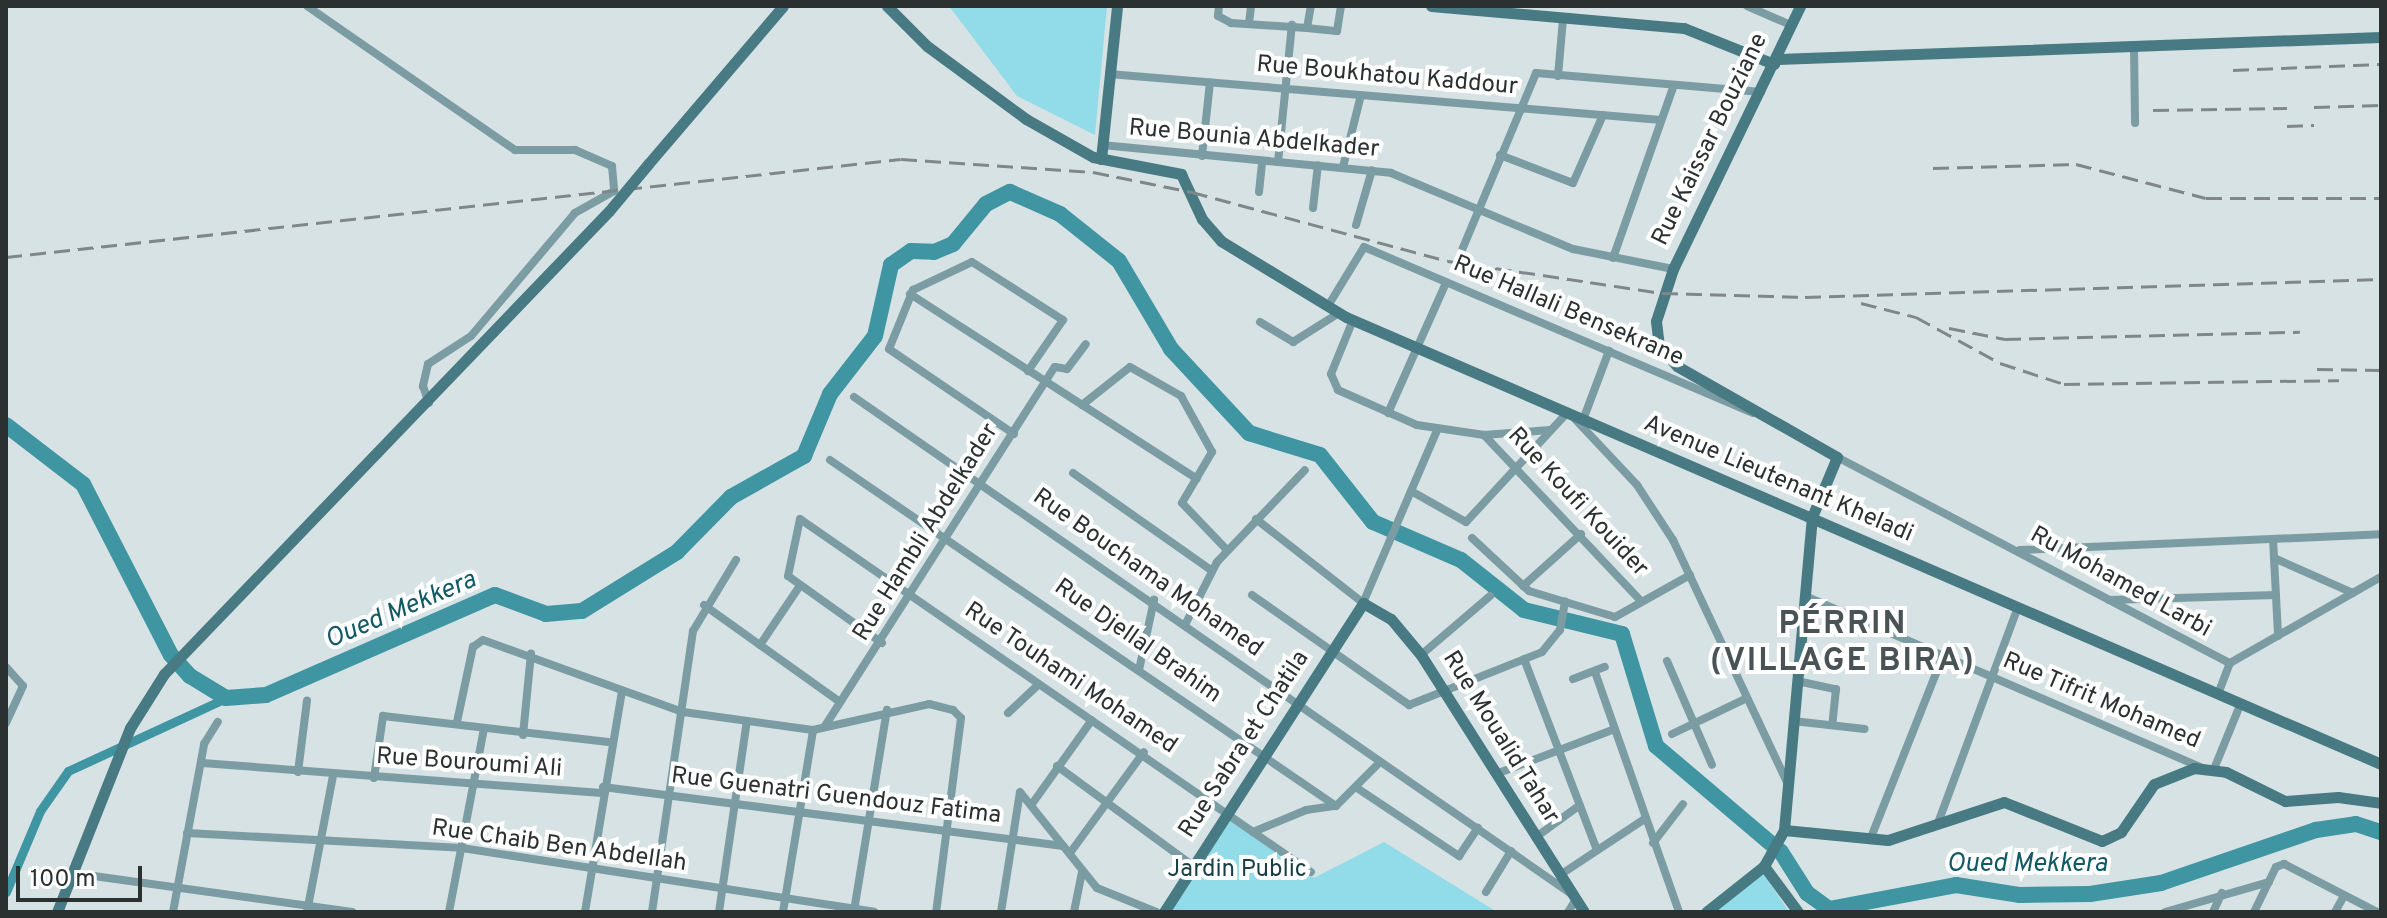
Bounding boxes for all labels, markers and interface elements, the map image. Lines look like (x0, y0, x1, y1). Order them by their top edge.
street label: Rue Kaissar Bouziane (1647, 29, 1775, 251)
street label: Rue Boukhatou Kaddour (1255, 51, 1519, 103)
street label: Rue Bounia Abdelkader (1127, 115, 1381, 165)
street label: Rue Hallali Bensekrane (1448, 250, 1688, 374)
street label: Avenue Lieutenant Kheladi (1639, 410, 1917, 550)
street label: Rue Hambli Abdelkader (848, 418, 1006, 648)
street label: Rue Koufi Kouider (1500, 422, 1654, 584)
street label: Rue Bouchama Mohamed (1026, 484, 1268, 664)
street label: Ru Mohamed Larbi (2025, 521, 2215, 645)
water label: Oued Mekkera (321, 565, 481, 657)
street label: Rue Djellal Brahim (1048, 574, 1226, 710)
street label: Rue Touhami Mohamed (958, 597, 1182, 761)
district label: PÉRRIN (VILLAGE BIRA) (1710, 607, 1976, 682)
street label: Rue Sabra et Chatila (1174, 646, 1316, 844)
street label: Rue Moualid Tahar (1435, 646, 1565, 830)
street label: Rue Tifrit Mohamed (1998, 647, 2204, 757)
street label: Rue Bouroumi Ali (375, 743, 563, 785)
street label: Rue Guenatri Guendouz Fatima (669, 762, 1003, 832)
street label: Rue Chaib Ben Abdellah (429, 815, 689, 879)
water label: Oued Mekkera (1947, 849, 2107, 881)
scale bar (20, 850, 146, 900)
park label: Jardin Public (1167, 857, 1307, 885)
text: 100 m (30, 865, 96, 895)

